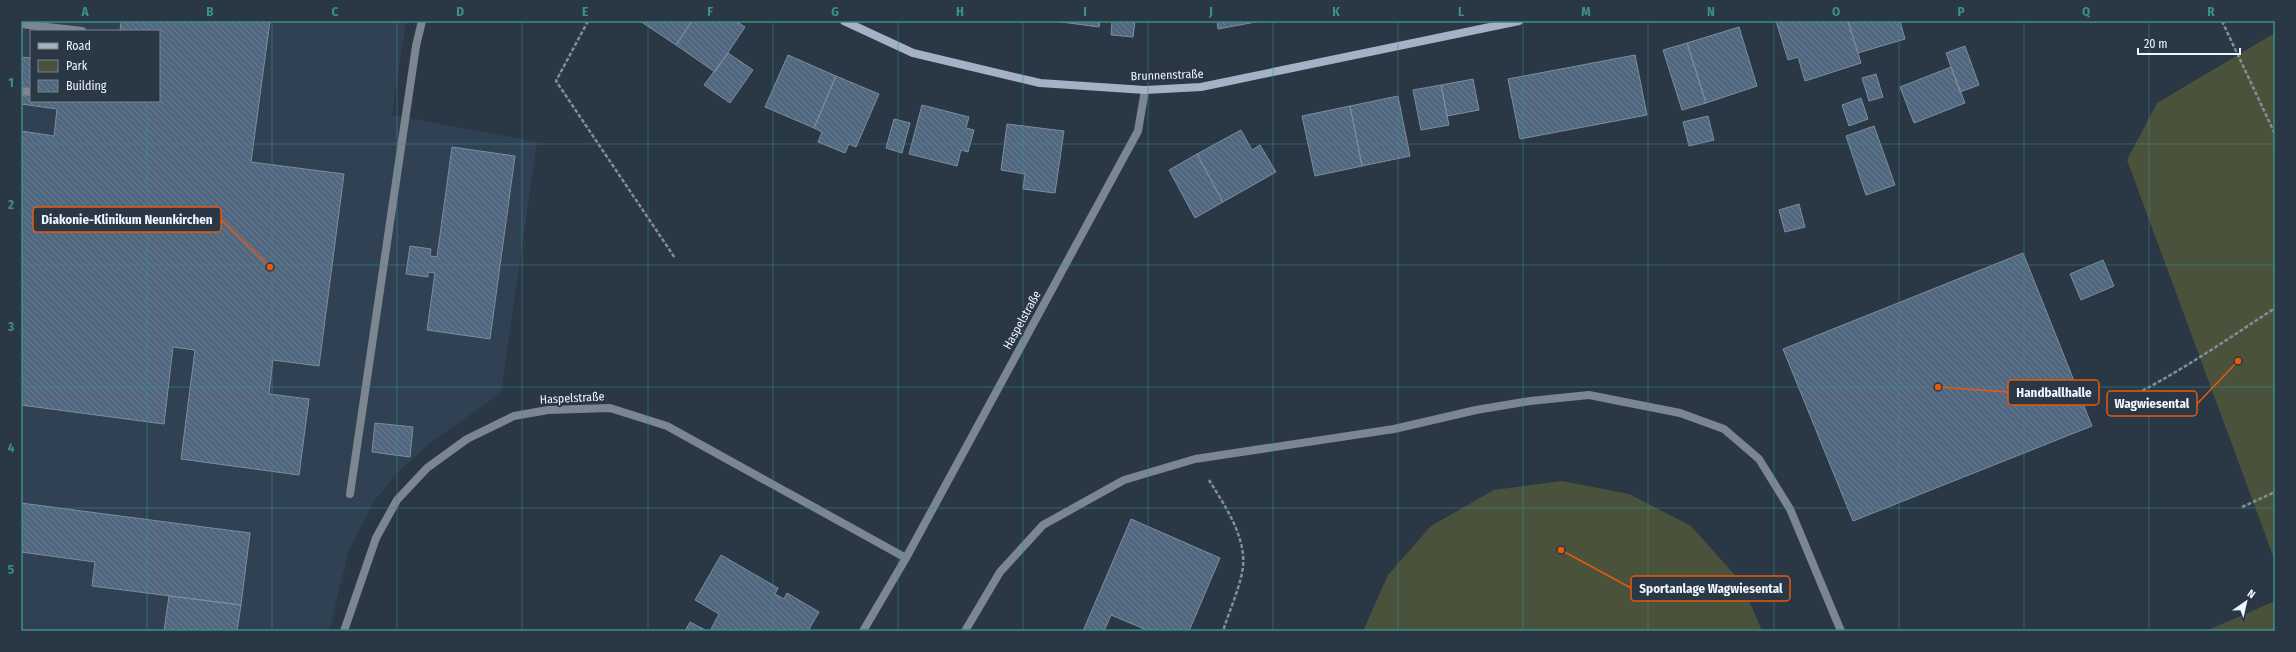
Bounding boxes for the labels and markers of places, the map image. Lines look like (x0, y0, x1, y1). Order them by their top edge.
callout: Diakonie-Klinikum Neunkirchen (33, 207, 221, 232)
callout: Handballhalle (2008, 380, 2099, 405)
callout: Wagwiesental (2107, 391, 2197, 416)
callout: Sportanlage Wagwiesental (1631, 576, 1790, 601)

